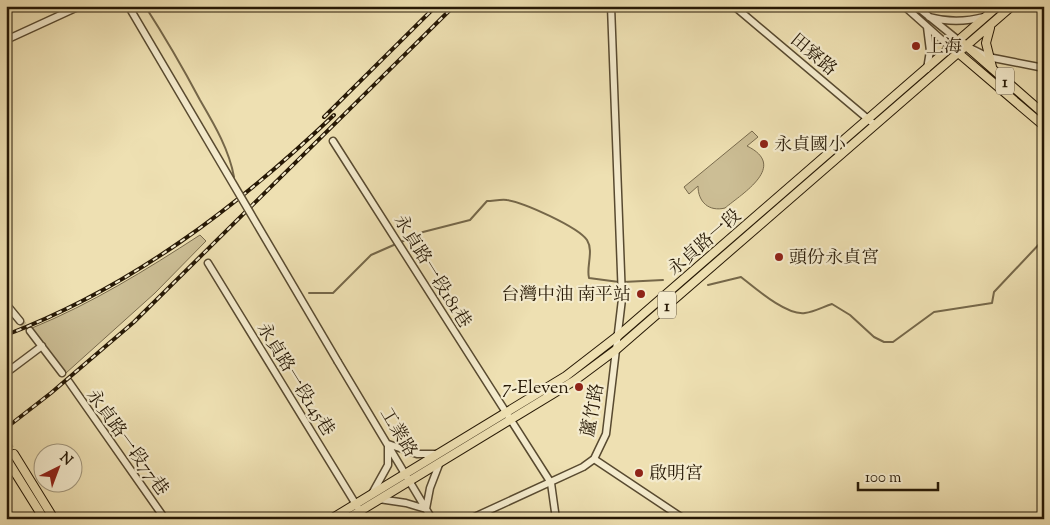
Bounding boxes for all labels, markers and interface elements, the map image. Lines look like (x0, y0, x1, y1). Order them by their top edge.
street label: 田寮路 (784, 28, 842, 83)
place label: 上海 (926, 35, 962, 61)
marker: 上海 (910, 40, 922, 52)
road number: 1 (996, 68, 1014, 94)
place label: 永貞國小 (774, 133, 846, 159)
marker: 永貞國小 (758, 138, 770, 150)
street label: 永貞路一段 (663, 204, 748, 283)
street label: 永貞路一段181巷 (386, 210, 477, 334)
place label: 頭份永貞宮 (789, 246, 879, 272)
marker: 頭份永貞宮 (773, 251, 785, 263)
place label: 台灣中油 南平站 (501, 283, 631, 309)
marker: 台灣中油 南平站 (635, 288, 647, 300)
road number: 1 (658, 292, 676, 318)
street label: 永貞路一段145巷 (249, 318, 340, 442)
place label: 7-Eleven (502, 376, 569, 402)
marker: 7-Eleven (573, 381, 585, 393)
street label: 蘆竹路 (576, 381, 612, 439)
street label: 永貞路一段77巷 (79, 385, 174, 502)
street label: 工業路 (372, 403, 422, 463)
north arrow (32, 442, 82, 492)
text: N (55, 449, 76, 471)
scale bar (858, 460, 938, 492)
place label: 啟明宮 (649, 462, 703, 488)
marker: 啟明宮 (633, 467, 645, 479)
text: 100 m (865, 468, 902, 489)

